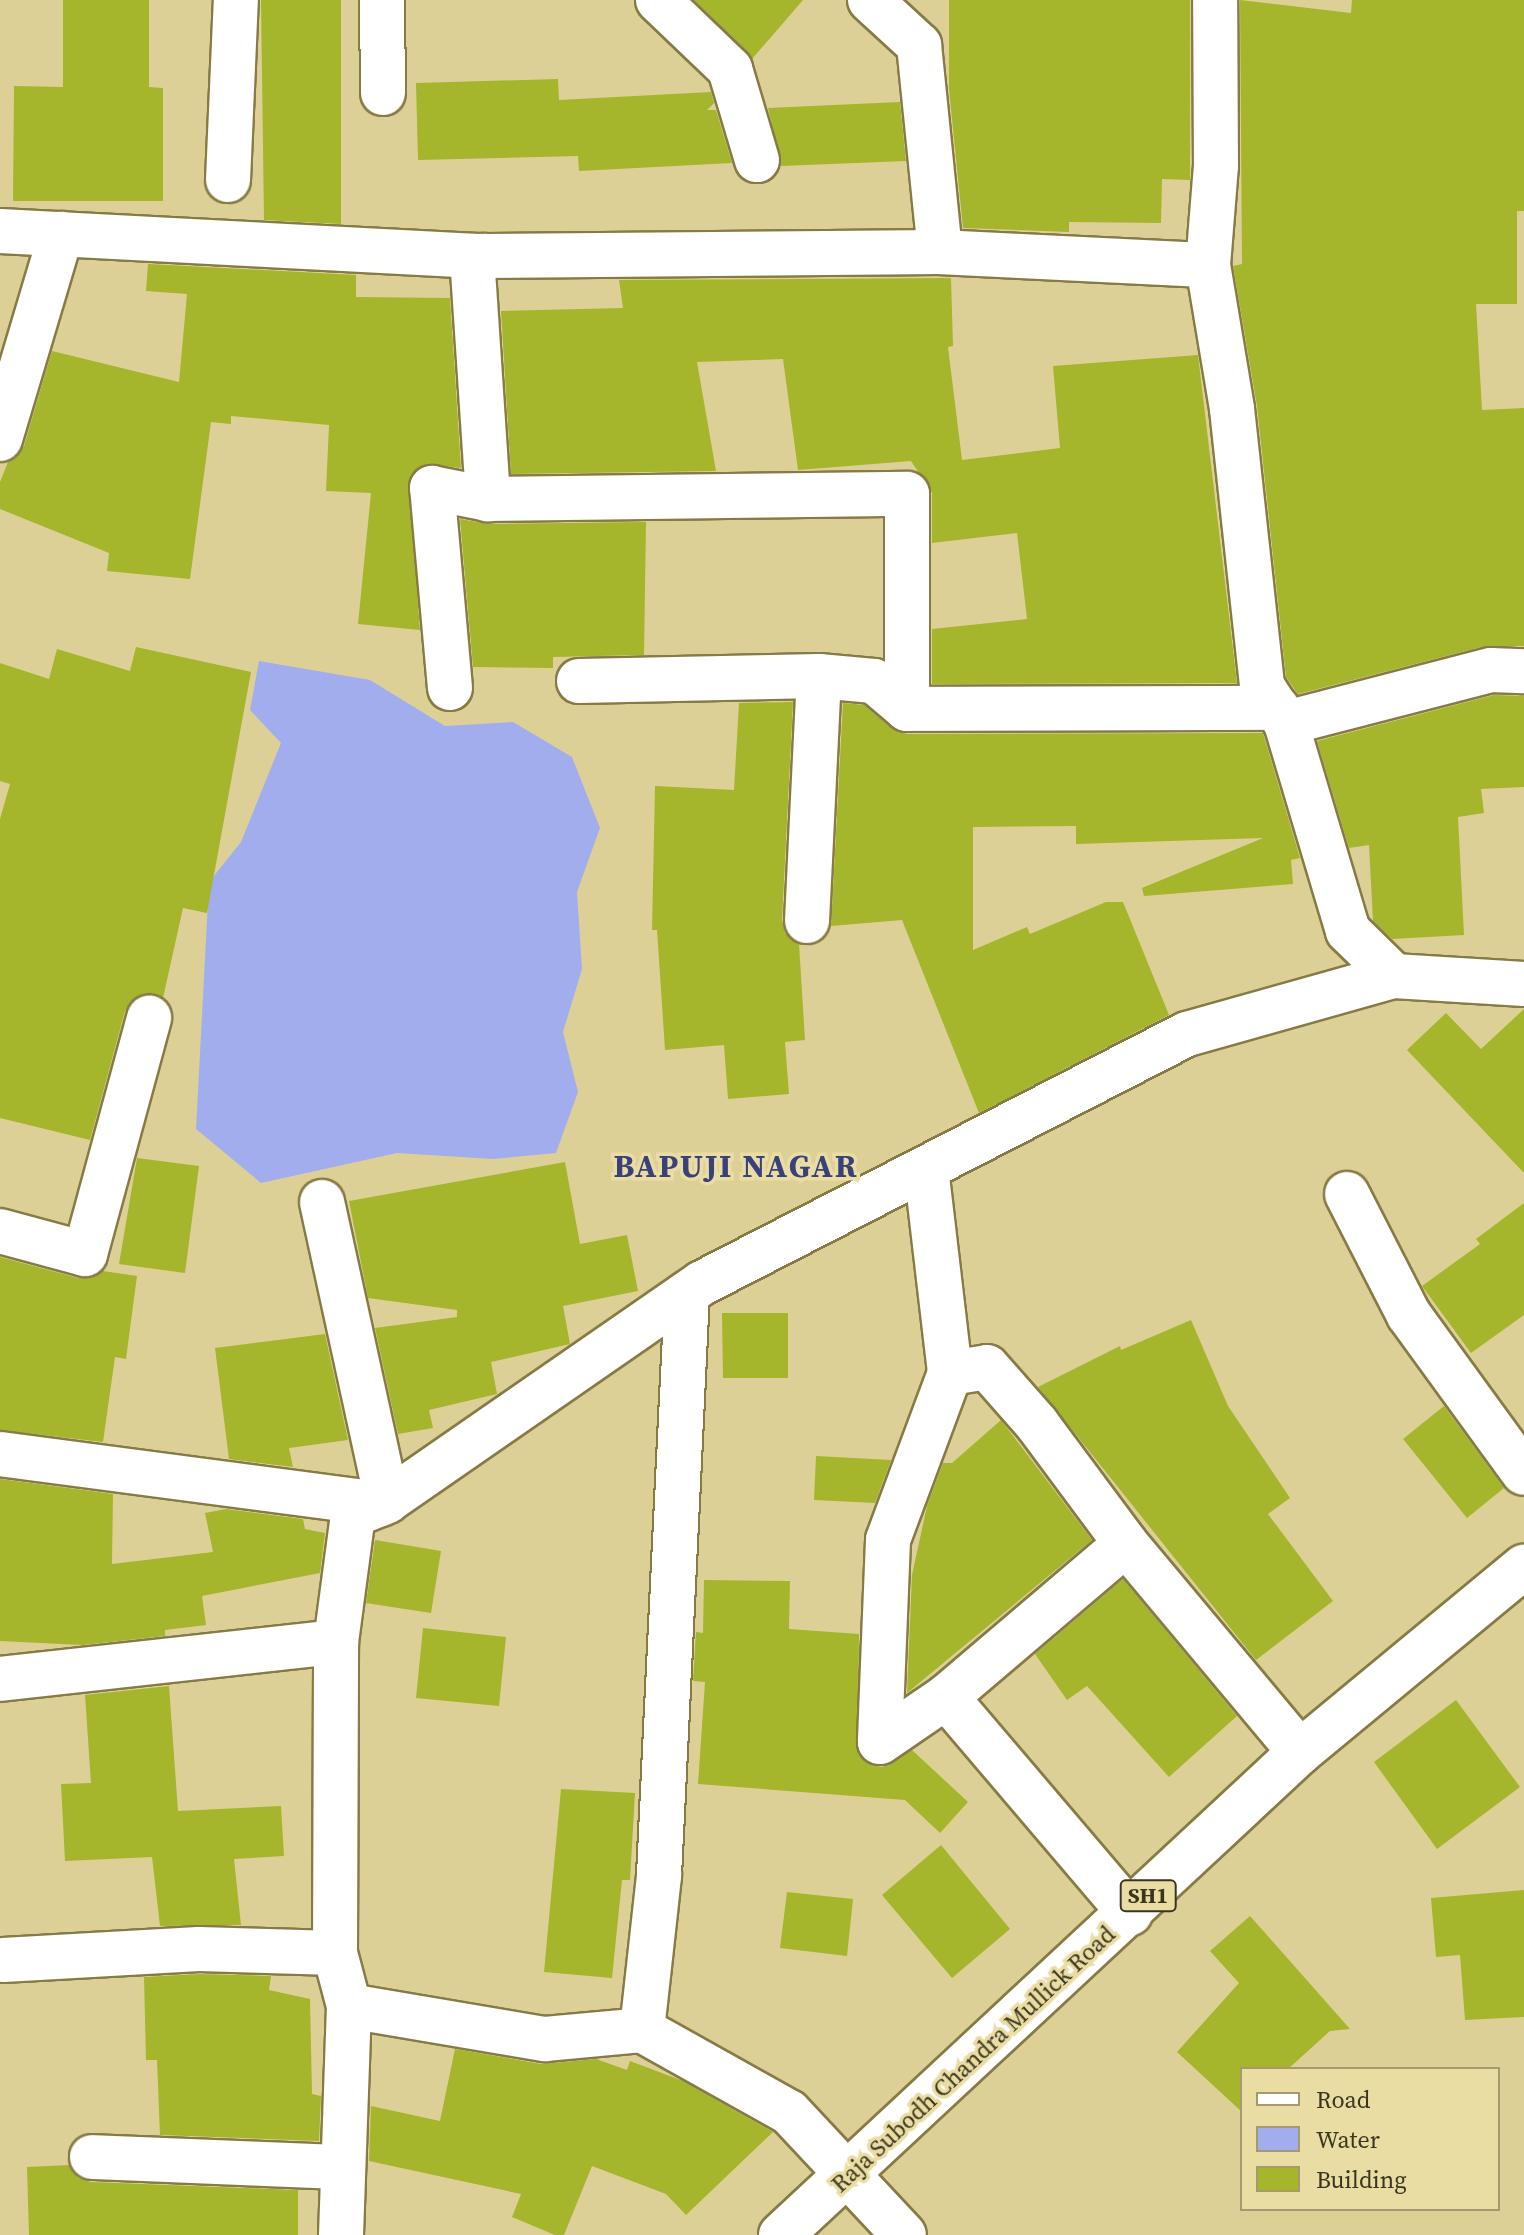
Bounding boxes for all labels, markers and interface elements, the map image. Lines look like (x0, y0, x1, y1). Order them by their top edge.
district label: BAPUJI NAGAR (613, 1147, 859, 1185)
road number: SH1 (1118, 1878, 1178, 1914)
street label: Raja Subodh Chandra Mullick Road (825, 1920, 1121, 2198)
legend (1240, 2067, 1500, 2211)
text: Road (1316, 2083, 1370, 2116)
text: Water (1316, 2123, 1380, 2156)
text: Building (1316, 2163, 1407, 2196)

